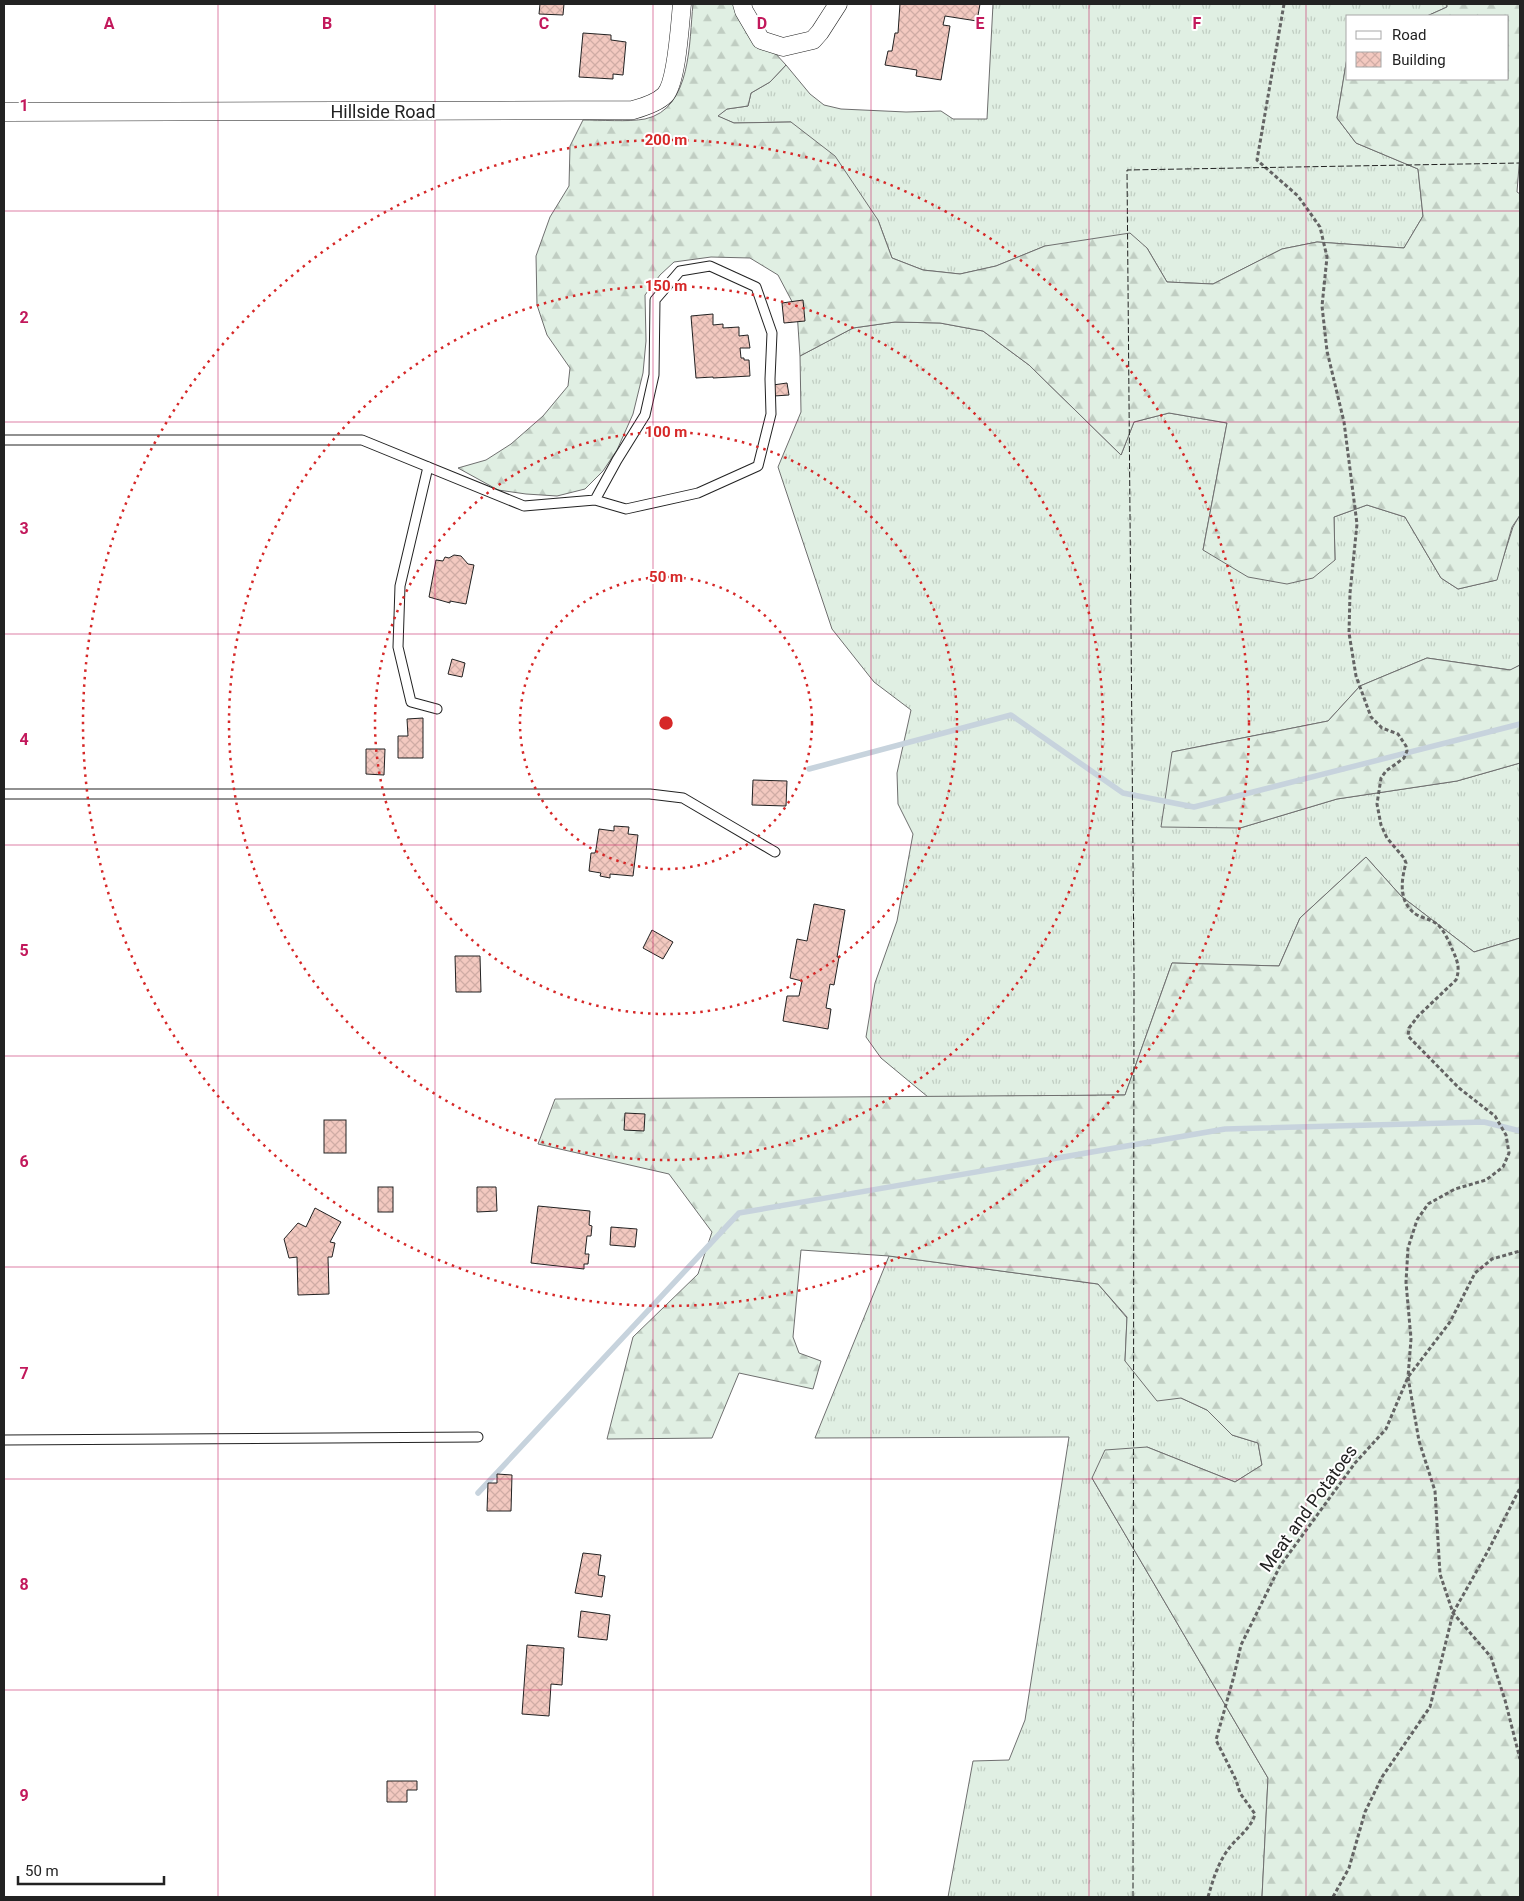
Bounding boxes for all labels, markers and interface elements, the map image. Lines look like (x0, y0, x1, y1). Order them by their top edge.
text: A (104, 14, 115, 33)
text: B (322, 14, 332, 33)
text: C (539, 14, 549, 33)
text: D (757, 14, 767, 33)
text: E (976, 14, 985, 33)
text: F (1193, 14, 1202, 33)
legend (1346, 15, 1509, 80)
text: Road (1392, 26, 1426, 44)
text: Building (1392, 51, 1446, 69)
text: 1 (19, 96, 29, 115)
street label: Hillside Road (330, 101, 436, 122)
text: 200 m (645, 131, 687, 149)
text: 150 m (645, 277, 687, 295)
text: 2 (19, 308, 29, 327)
text: 100 m (645, 423, 687, 441)
text: 3 (19, 519, 29, 538)
text: 50 m (649, 568, 683, 586)
centre of rings (657, 714, 675, 732)
text: 4 (19, 730, 29, 749)
text: 5 (19, 941, 29, 960)
text: 6 (19, 1152, 29, 1171)
text: 7 (19, 1364, 29, 1383)
street label: Meat and Potatoes (1255, 1440, 1361, 1576)
text: 8 (19, 1575, 29, 1594)
text: 9 (19, 1786, 29, 1805)
scale bar (18, 1854, 164, 1886)
text: 50 m (25, 1862, 59, 1880)

